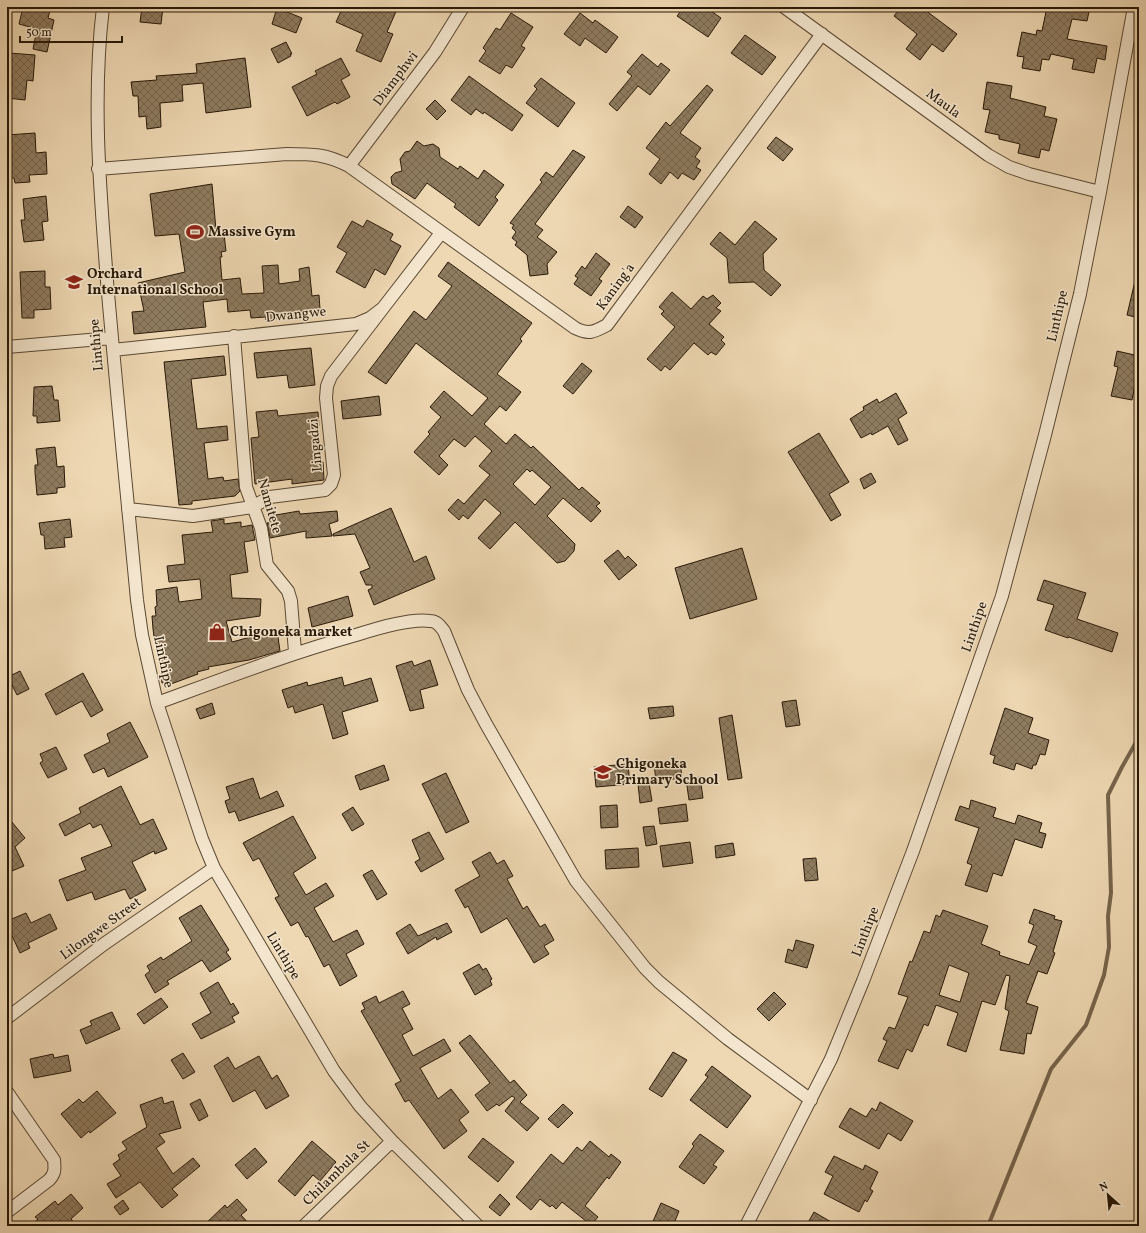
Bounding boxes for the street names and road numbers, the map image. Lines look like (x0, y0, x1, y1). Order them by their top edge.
street label: Diamphwi (369, 48, 423, 110)
street label: Maula (922, 85, 964, 123)
street label: Kaning'a (592, 259, 640, 315)
street label: Linthipe (1043, 288, 1073, 344)
street label: Dwangwe (265, 302, 328, 328)
street label: Linthipe (85, 318, 109, 372)
street label: Lingadzi (304, 417, 328, 473)
street label: Namitete (252, 476, 286, 536)
street label: Linthipe (957, 599, 993, 655)
street label: Linthipe (148, 634, 178, 690)
street label: Lilongwe Street (57, 893, 145, 965)
street label: Linthipe (848, 904, 884, 960)
street label: Linthipe (261, 929, 305, 984)
street label: Chilambula St (299, 1136, 375, 1210)

